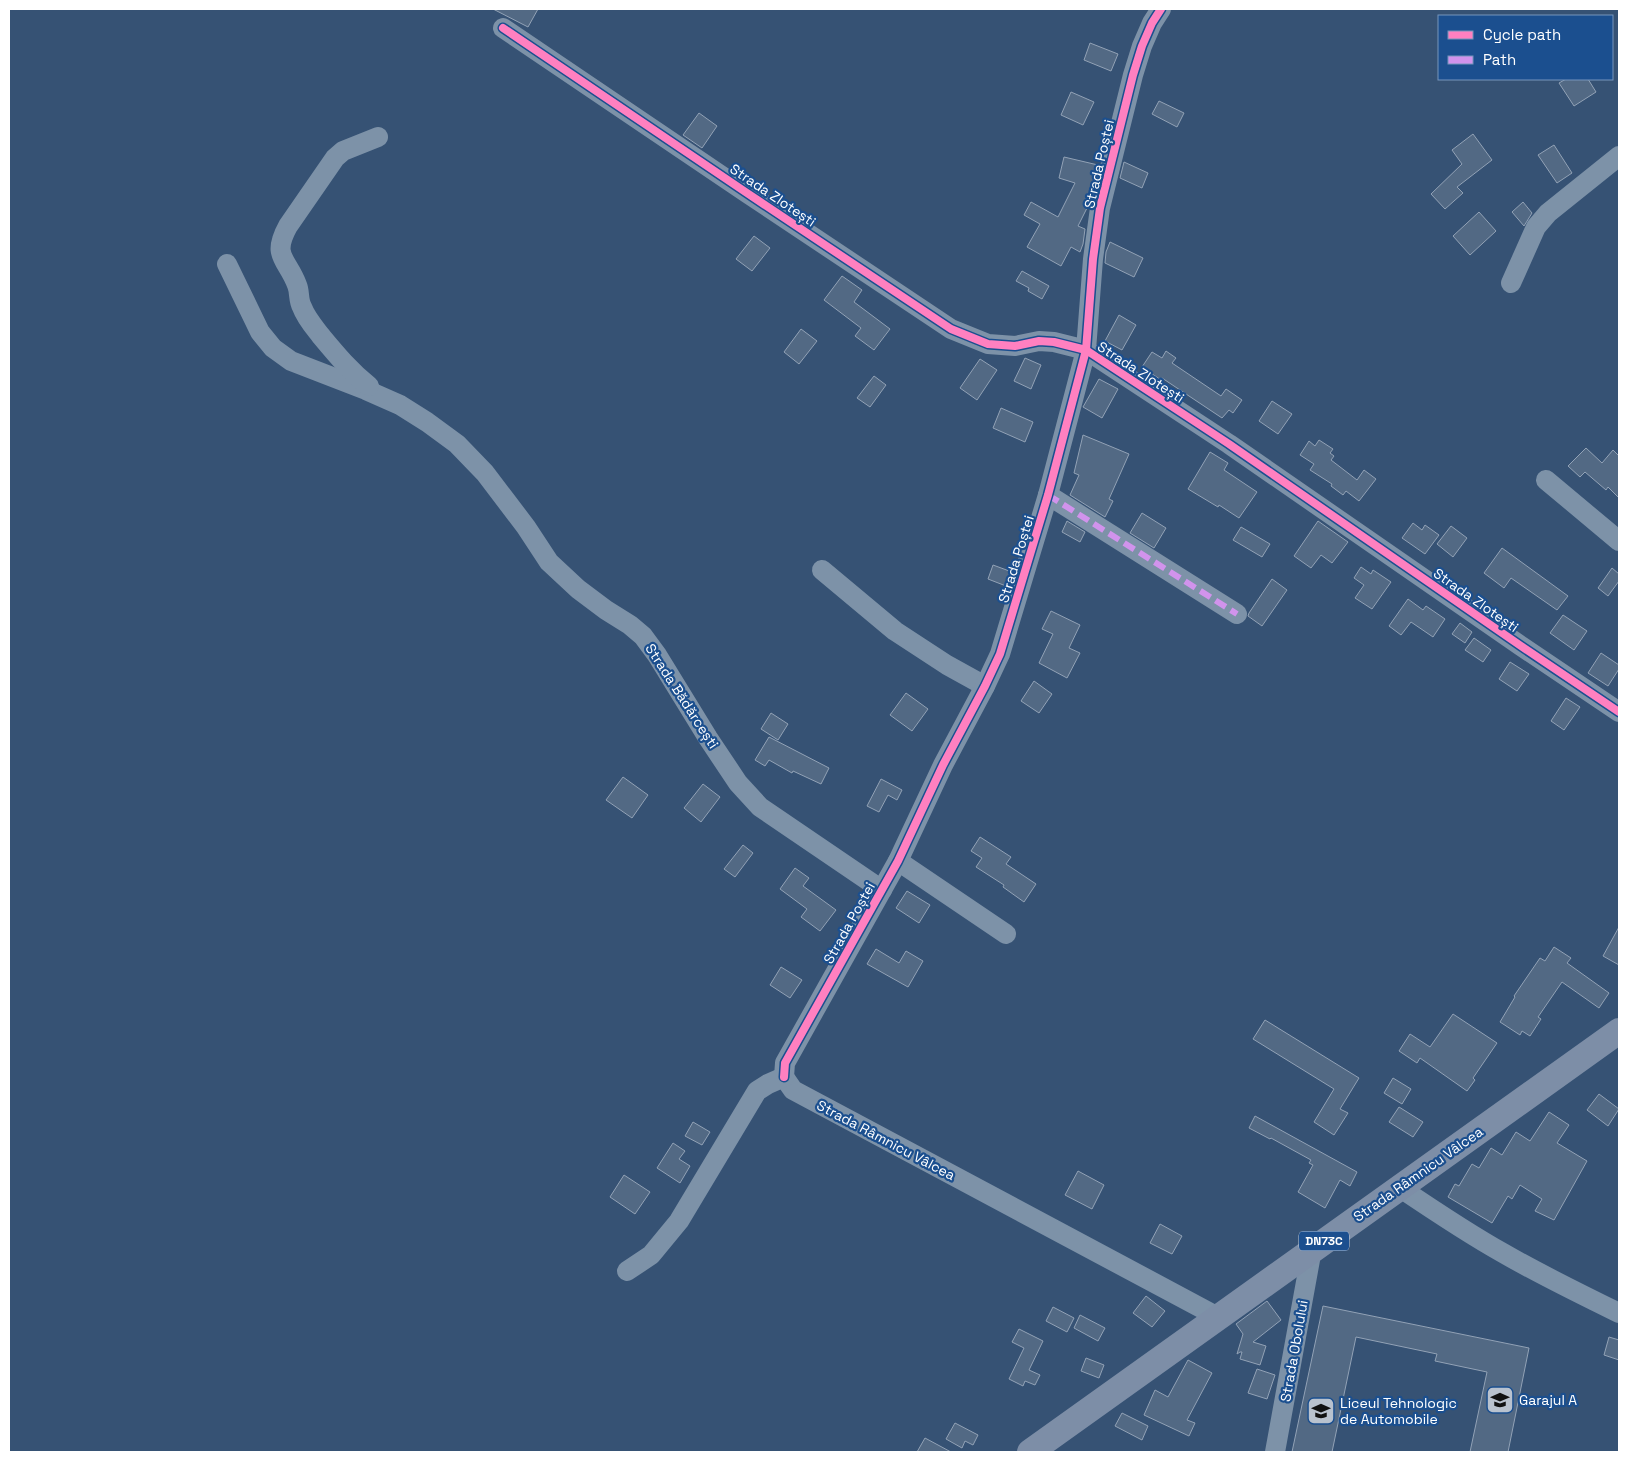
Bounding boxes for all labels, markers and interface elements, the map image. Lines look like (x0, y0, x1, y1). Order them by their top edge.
legend (1438, 15, 1613, 80)
text: Cycle path (1483, 25, 1561, 44)
text: Path (1483, 50, 1516, 69)
street label: Strada Poștei (1080, 118, 1118, 210)
street label: Strada Zlotești (726, 160, 820, 230)
street label: Strada Zlotești (1094, 337, 1188, 407)
street label: Strada Poștei (994, 513, 1038, 605)
street label: Strada Zlotești (1430, 564, 1522, 636)
street label: Strada Bădărcești (641, 640, 723, 752)
street label: Strada Poștei (819, 879, 879, 967)
street label: Strada Râmnicu Vâlcea (814, 1096, 958, 1184)
street label: Strada Râmnicu Vâlcea (1350, 1122, 1486, 1226)
road number: DN73C (1299, 1232, 1349, 1250)
street label: Strada Obolului (1276, 1299, 1312, 1403)
school or university icon: Garajul A (1485, 1385, 1515, 1415)
place label: Garajul A (1519, 1391, 1577, 1409)
place label: Liceul Tehnologic de Automobile (1340, 1394, 1457, 1428)
school or university icon: Liceul Tehnologic de Automobile (1306, 1396, 1336, 1426)

